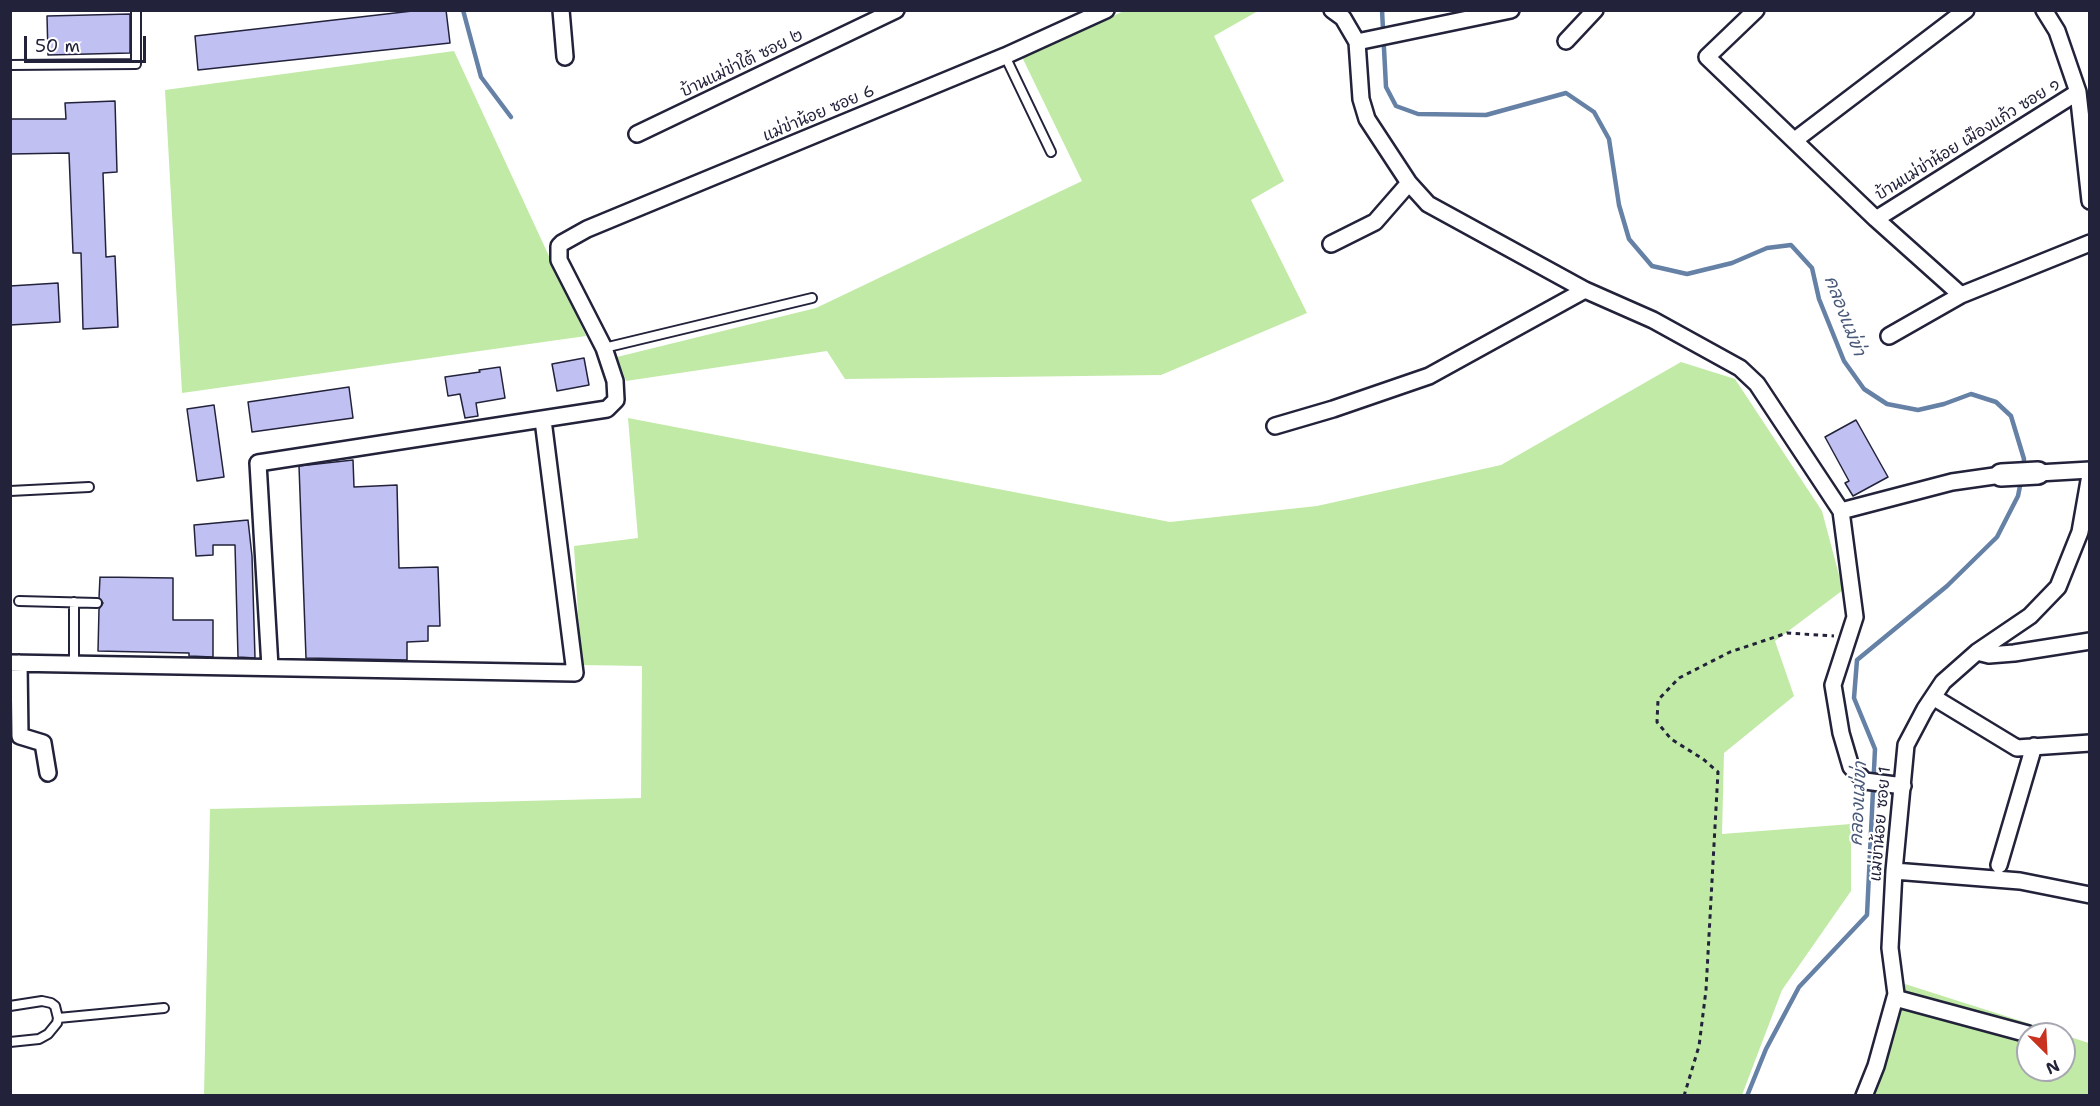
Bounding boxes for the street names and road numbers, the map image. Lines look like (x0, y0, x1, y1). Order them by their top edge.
street label: บ้านแม่ข่าใต้ ซอย ๒ (678, 26, 806, 102)
street label: บ้านแม่ข่าน้อย เมืองแก้ว ซอย ๑ (1872, 75, 2064, 205)
street label: แม่ข่าน้อย ซอย 6 (760, 82, 878, 146)
street label: แม่ข่าน้อย ซอย 1 (1866, 766, 1896, 882)

